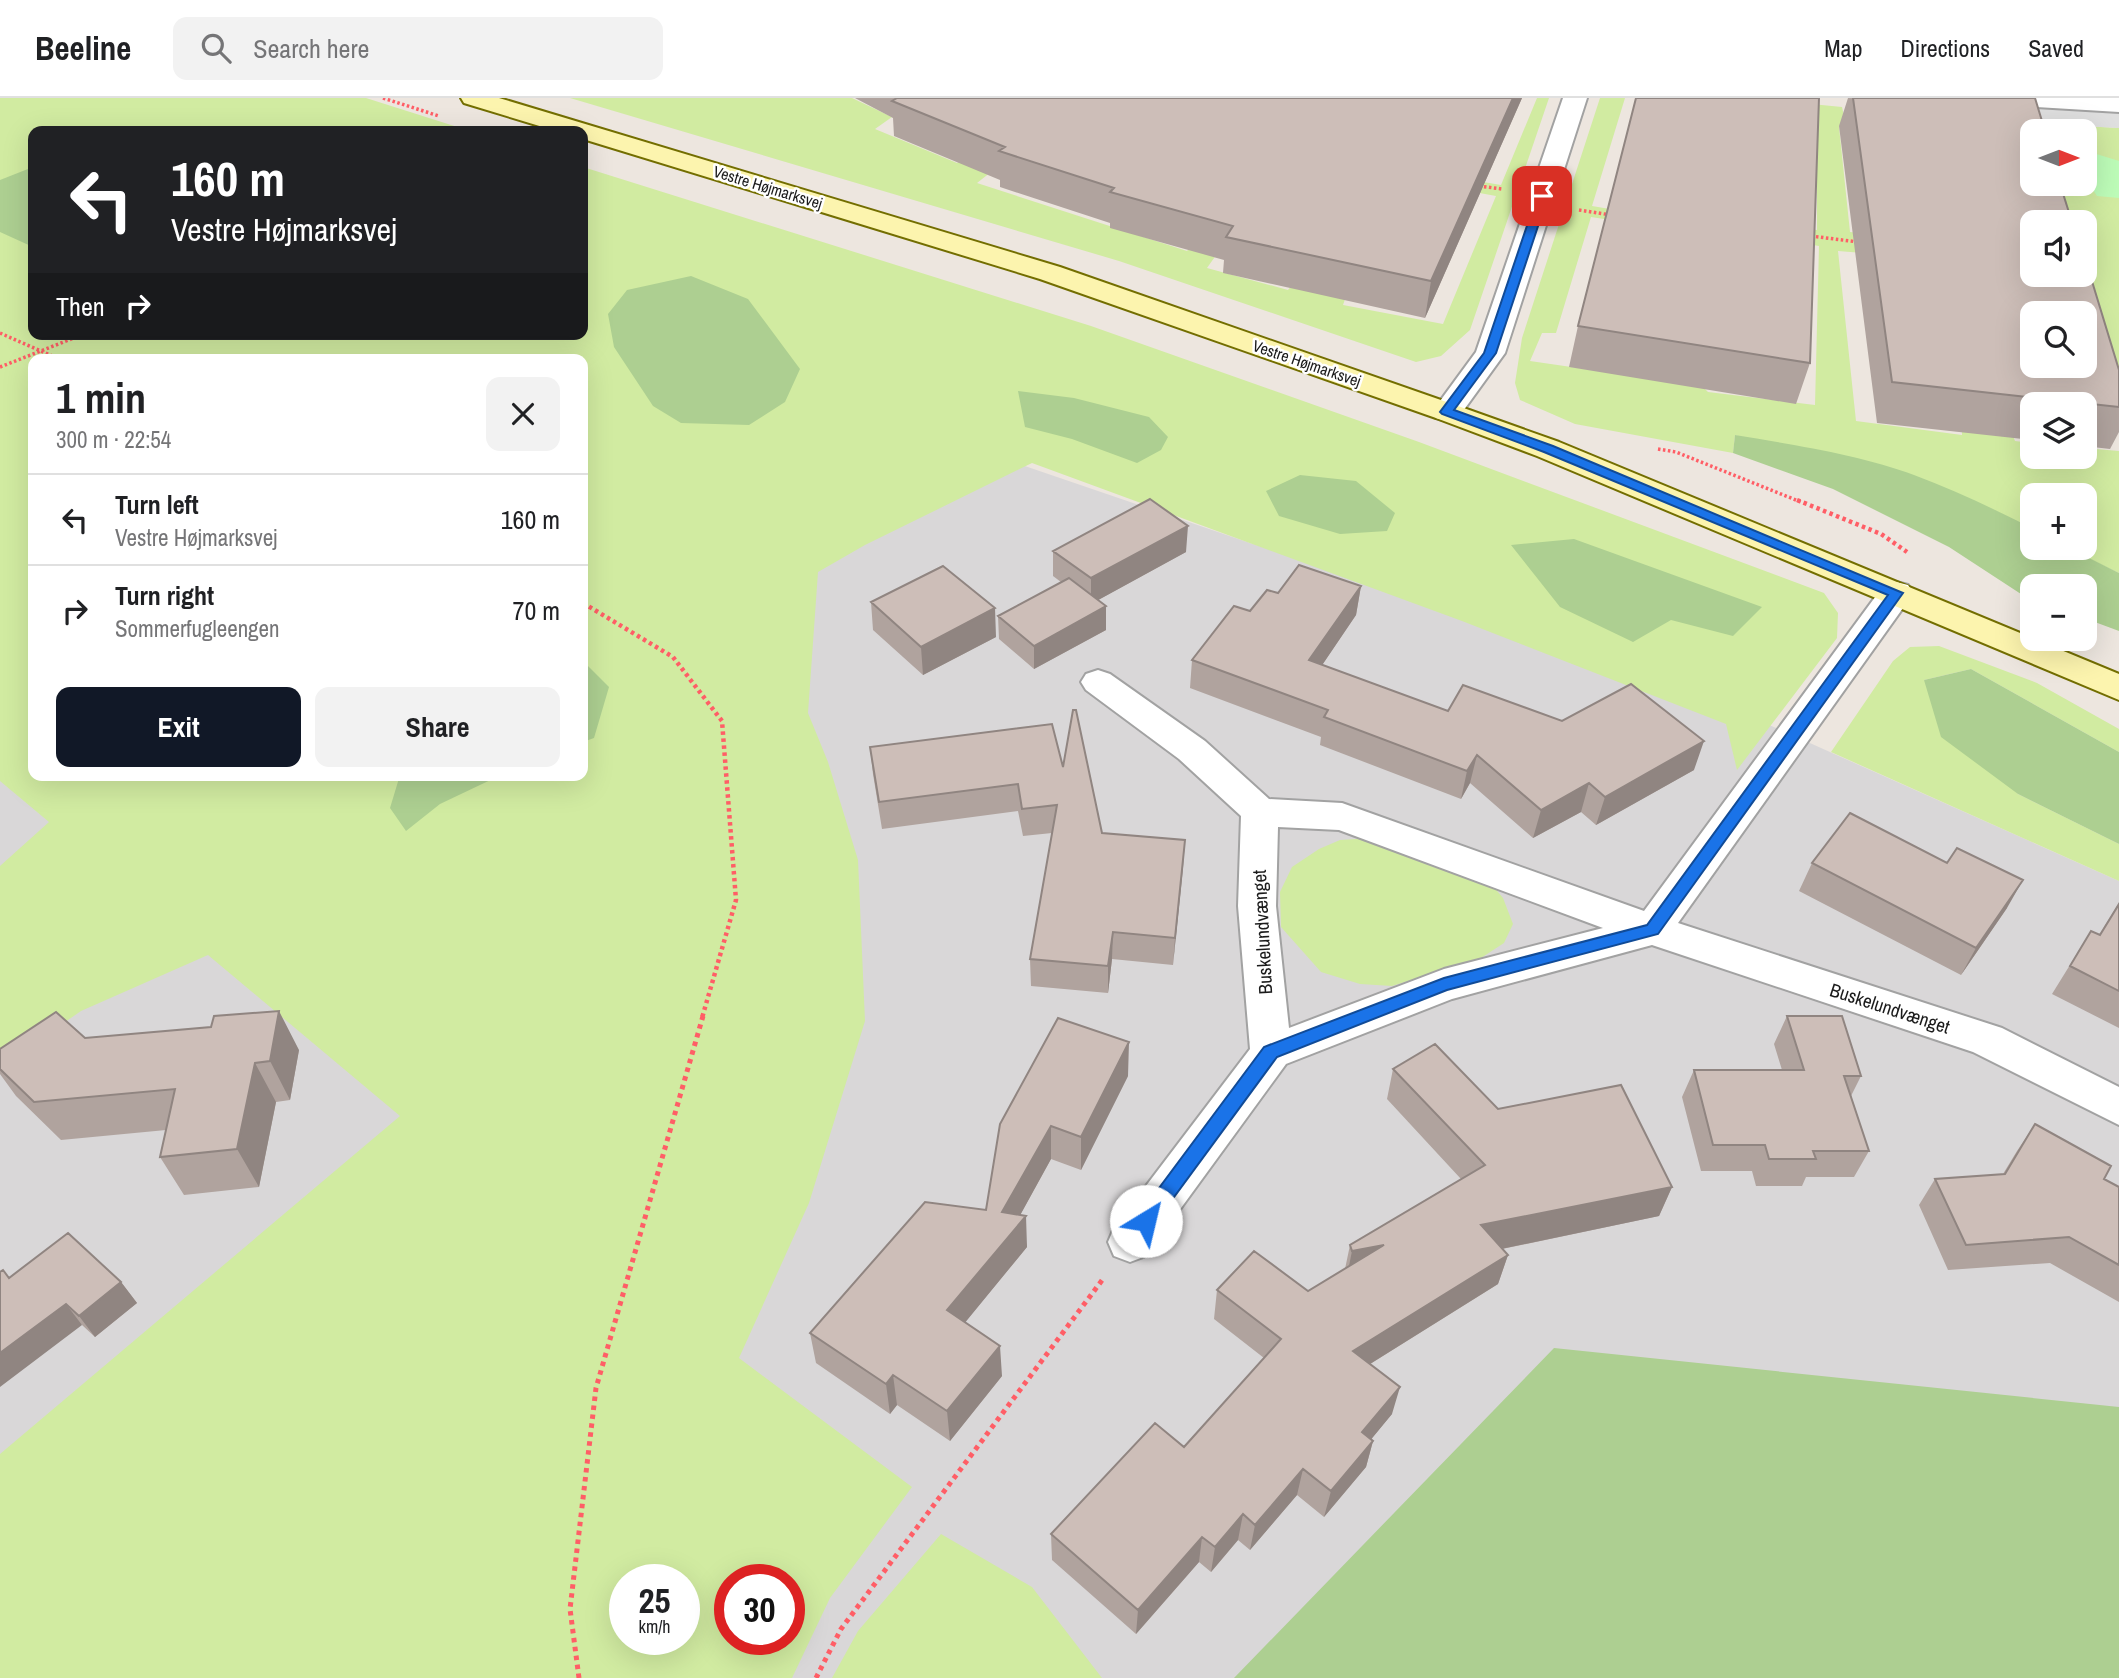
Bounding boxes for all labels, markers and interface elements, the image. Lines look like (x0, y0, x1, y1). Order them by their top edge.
search box (173, 17, 663, 80)
text: Beeline (35, 26, 131, 70)
icon: search (197, 29, 235, 67)
text: Search here (253, 31, 369, 66)
text: Map (1824, 32, 1862, 64)
text: Directions (1900, 32, 1990, 64)
text: Saved (2028, 32, 2084, 64)
north arrow (2020, 119, 2096, 196)
map controls (2020, 119, 2097, 651)
text: 160 m (171, 145, 285, 211)
icon: left (56, 154, 147, 245)
street label: Vestre Højmarksvej (711, 160, 825, 214)
pin (1512, 166, 1572, 226)
icon: arrive (1523, 177, 1561, 215)
text: Vestre Højmarksvej (171, 208, 397, 251)
button: sound (2020, 210, 2097, 287)
icon: right (119, 287, 157, 325)
text: Then (56, 289, 105, 324)
button: search (2020, 301, 2097, 378)
street label: Vestre Højmarksvej (1250, 334, 1364, 392)
text: 1 min (56, 370, 146, 426)
button: close (486, 377, 560, 451)
button: layers (2020, 392, 2097, 469)
text: 300 m · 22:54 (56, 424, 171, 455)
button: + (2020, 483, 2097, 560)
text: Turn left (115, 487, 199, 522)
icon: left (56, 501, 94, 539)
text: 160 m (501, 502, 560, 537)
text: Vestre Højmarksvej (115, 522, 277, 553)
button: − (2020, 574, 2097, 651)
text: Turn right (115, 578, 214, 613)
icon: right (56, 592, 94, 630)
text: 70 m (513, 593, 560, 628)
text: Sommerfugleengen (115, 613, 280, 644)
button: Exit (56, 687, 301, 767)
button: Share (315, 687, 560, 767)
street label: Buskelundvænget (1246, 868, 1278, 995)
street label: Buskelundvænget (1827, 976, 1954, 1040)
position arrow (1109, 1184, 1183, 1258)
speed limit sign: 30 (714, 1564, 805, 1655)
text: 25 (639, 1577, 670, 1624)
text: km/h (639, 1614, 671, 1639)

